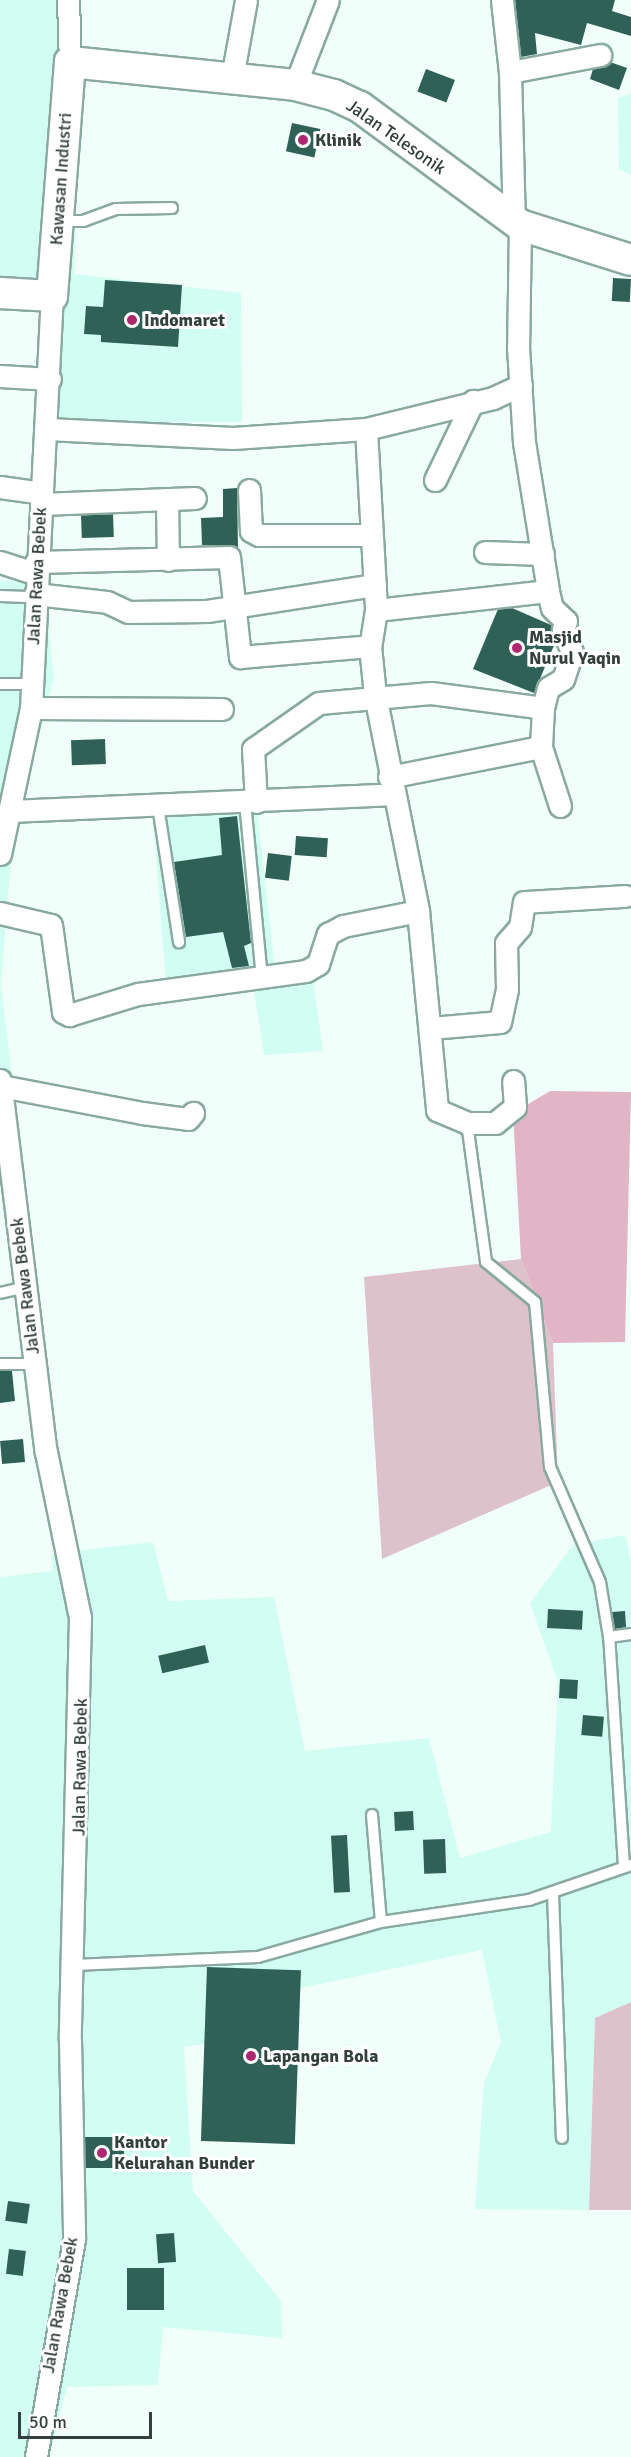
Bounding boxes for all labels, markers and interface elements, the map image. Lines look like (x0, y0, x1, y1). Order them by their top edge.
street label: Jalan Telesonik (342, 95, 450, 179)
street label: Kawasan Industri (46, 112, 76, 246)
place label: Klinik (315, 129, 362, 151)
marker: Klinik (296, 133, 310, 147)
place label: Indomaret (144, 309, 225, 331)
marker: Indomaret (125, 313, 139, 327)
street label: Jalan Rawa Bebek (23, 507, 51, 645)
place label: Masjid Nurul Yaqin (529, 627, 621, 670)
marker: Masjid Nurul Yaqin (510, 641, 524, 655)
street label: Jalan Rawa Bebek (6, 1216, 44, 1356)
street label: Jalan Rawa Bebek (68, 1698, 92, 1836)
place label: Lapangan Bola (263, 2045, 378, 2067)
marker: Lapangan Bola (244, 2049, 258, 2063)
place label: Kantor Kelurahan Bunder (114, 2132, 255, 2174)
marker: Kantor Kelurahan Bunder (95, 2146, 109, 2160)
street label: Jalan Rawa Bebek (37, 2235, 83, 2375)
scale bar (21, 2400, 154, 2438)
text: 50 m (29, 2411, 67, 2433)

